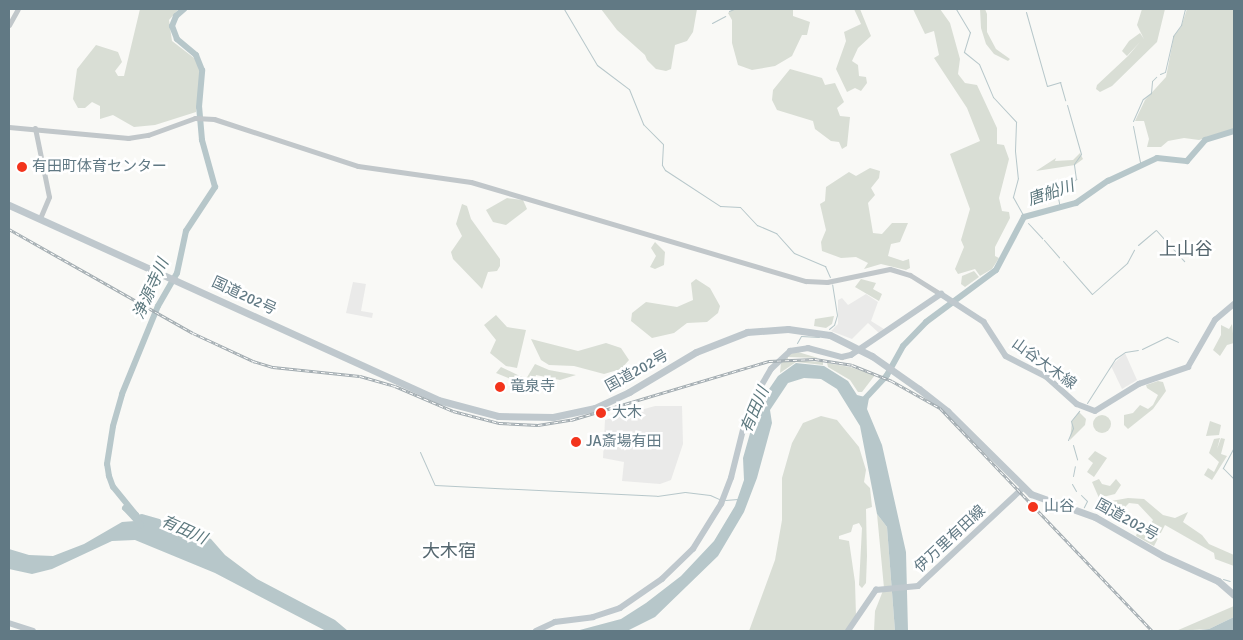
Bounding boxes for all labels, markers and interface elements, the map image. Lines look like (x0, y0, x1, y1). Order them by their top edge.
place label: 有田町体育センター (32, 158, 167, 176)
marker: 有田町体育センター (16, 161, 28, 173)
water label: 唐船川 (1025, 176, 1077, 210)
district label: 上山谷 (1159, 238, 1213, 260)
water label: 浄源寺川 (129, 256, 173, 322)
street label: 国道202号 (209, 273, 279, 319)
street label: 山谷大木線 (1008, 335, 1080, 393)
street label: 国道202号 (602, 346, 672, 396)
place label: 竜泉寺 (510, 378, 555, 396)
marker: 竜泉寺 (494, 381, 506, 393)
water label: 有田川 (737, 384, 773, 436)
place label: 大木 (612, 404, 642, 422)
marker: 大木 (594, 406, 608, 420)
place label: JA斎場有田 (586, 433, 662, 451)
marker: JA斎場有田 (570, 436, 582, 448)
street label: 国道202号 (1092, 495, 1162, 545)
place label: 山谷 (1044, 498, 1074, 516)
marker: 山谷 (1026, 500, 1040, 514)
street label: 伊万里有田線 (911, 502, 989, 576)
water label: 有田川 (158, 511, 210, 549)
district label: 大木宿 (422, 540, 476, 562)

